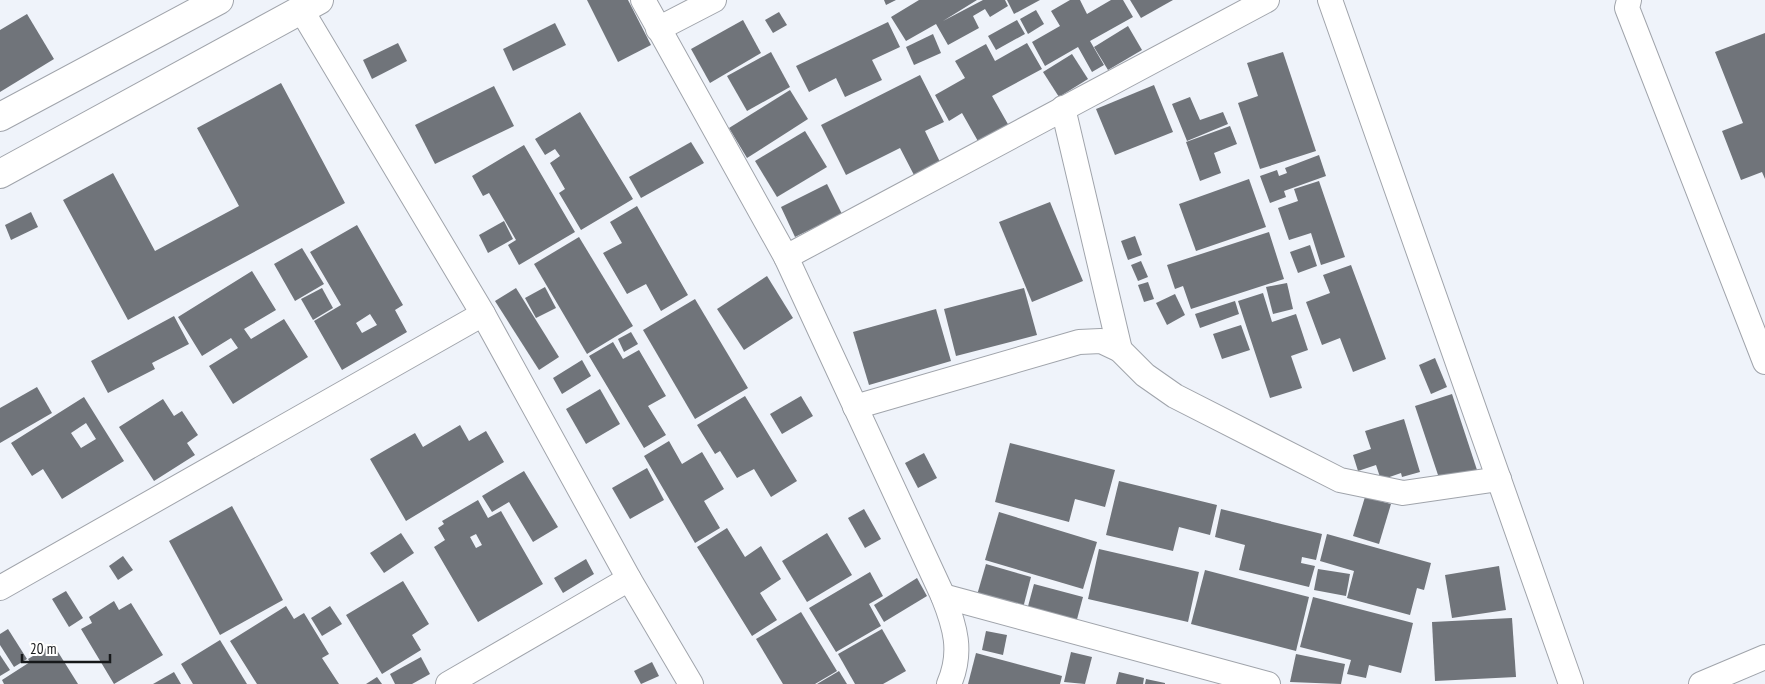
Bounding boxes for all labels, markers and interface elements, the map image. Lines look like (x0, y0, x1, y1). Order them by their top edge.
scale bar (22, 632, 110, 664)
text: 20 m (30, 639, 56, 658)

